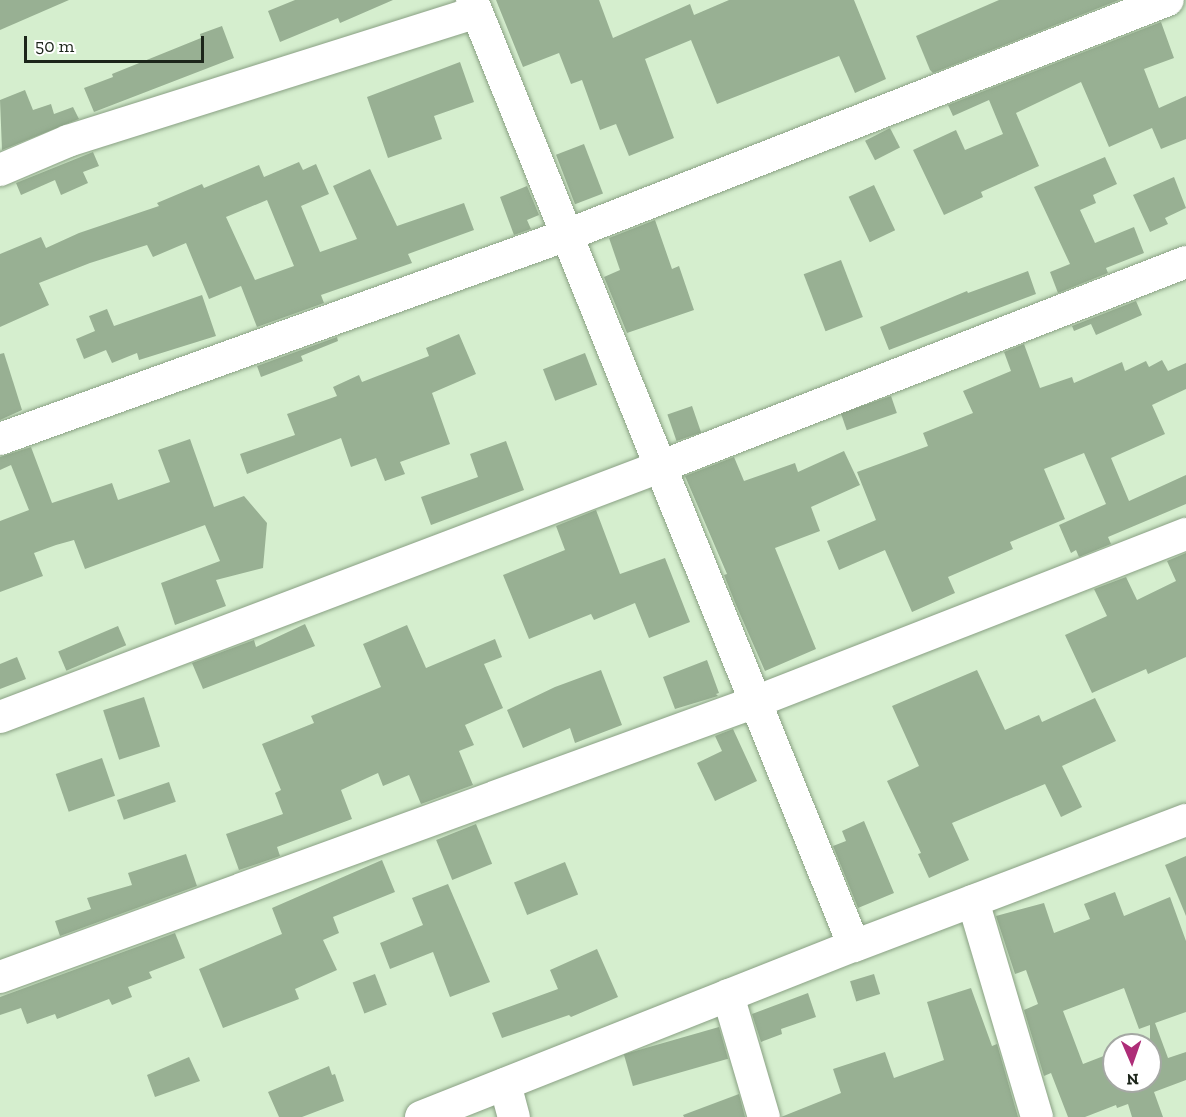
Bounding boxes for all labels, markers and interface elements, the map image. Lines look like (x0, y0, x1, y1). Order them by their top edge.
scale bar (27, 24, 207, 62)
text: 50 m (35, 35, 74, 57)
north arrow (1102, 1033, 1162, 1093)
text: N (1126, 1070, 1139, 1089)

